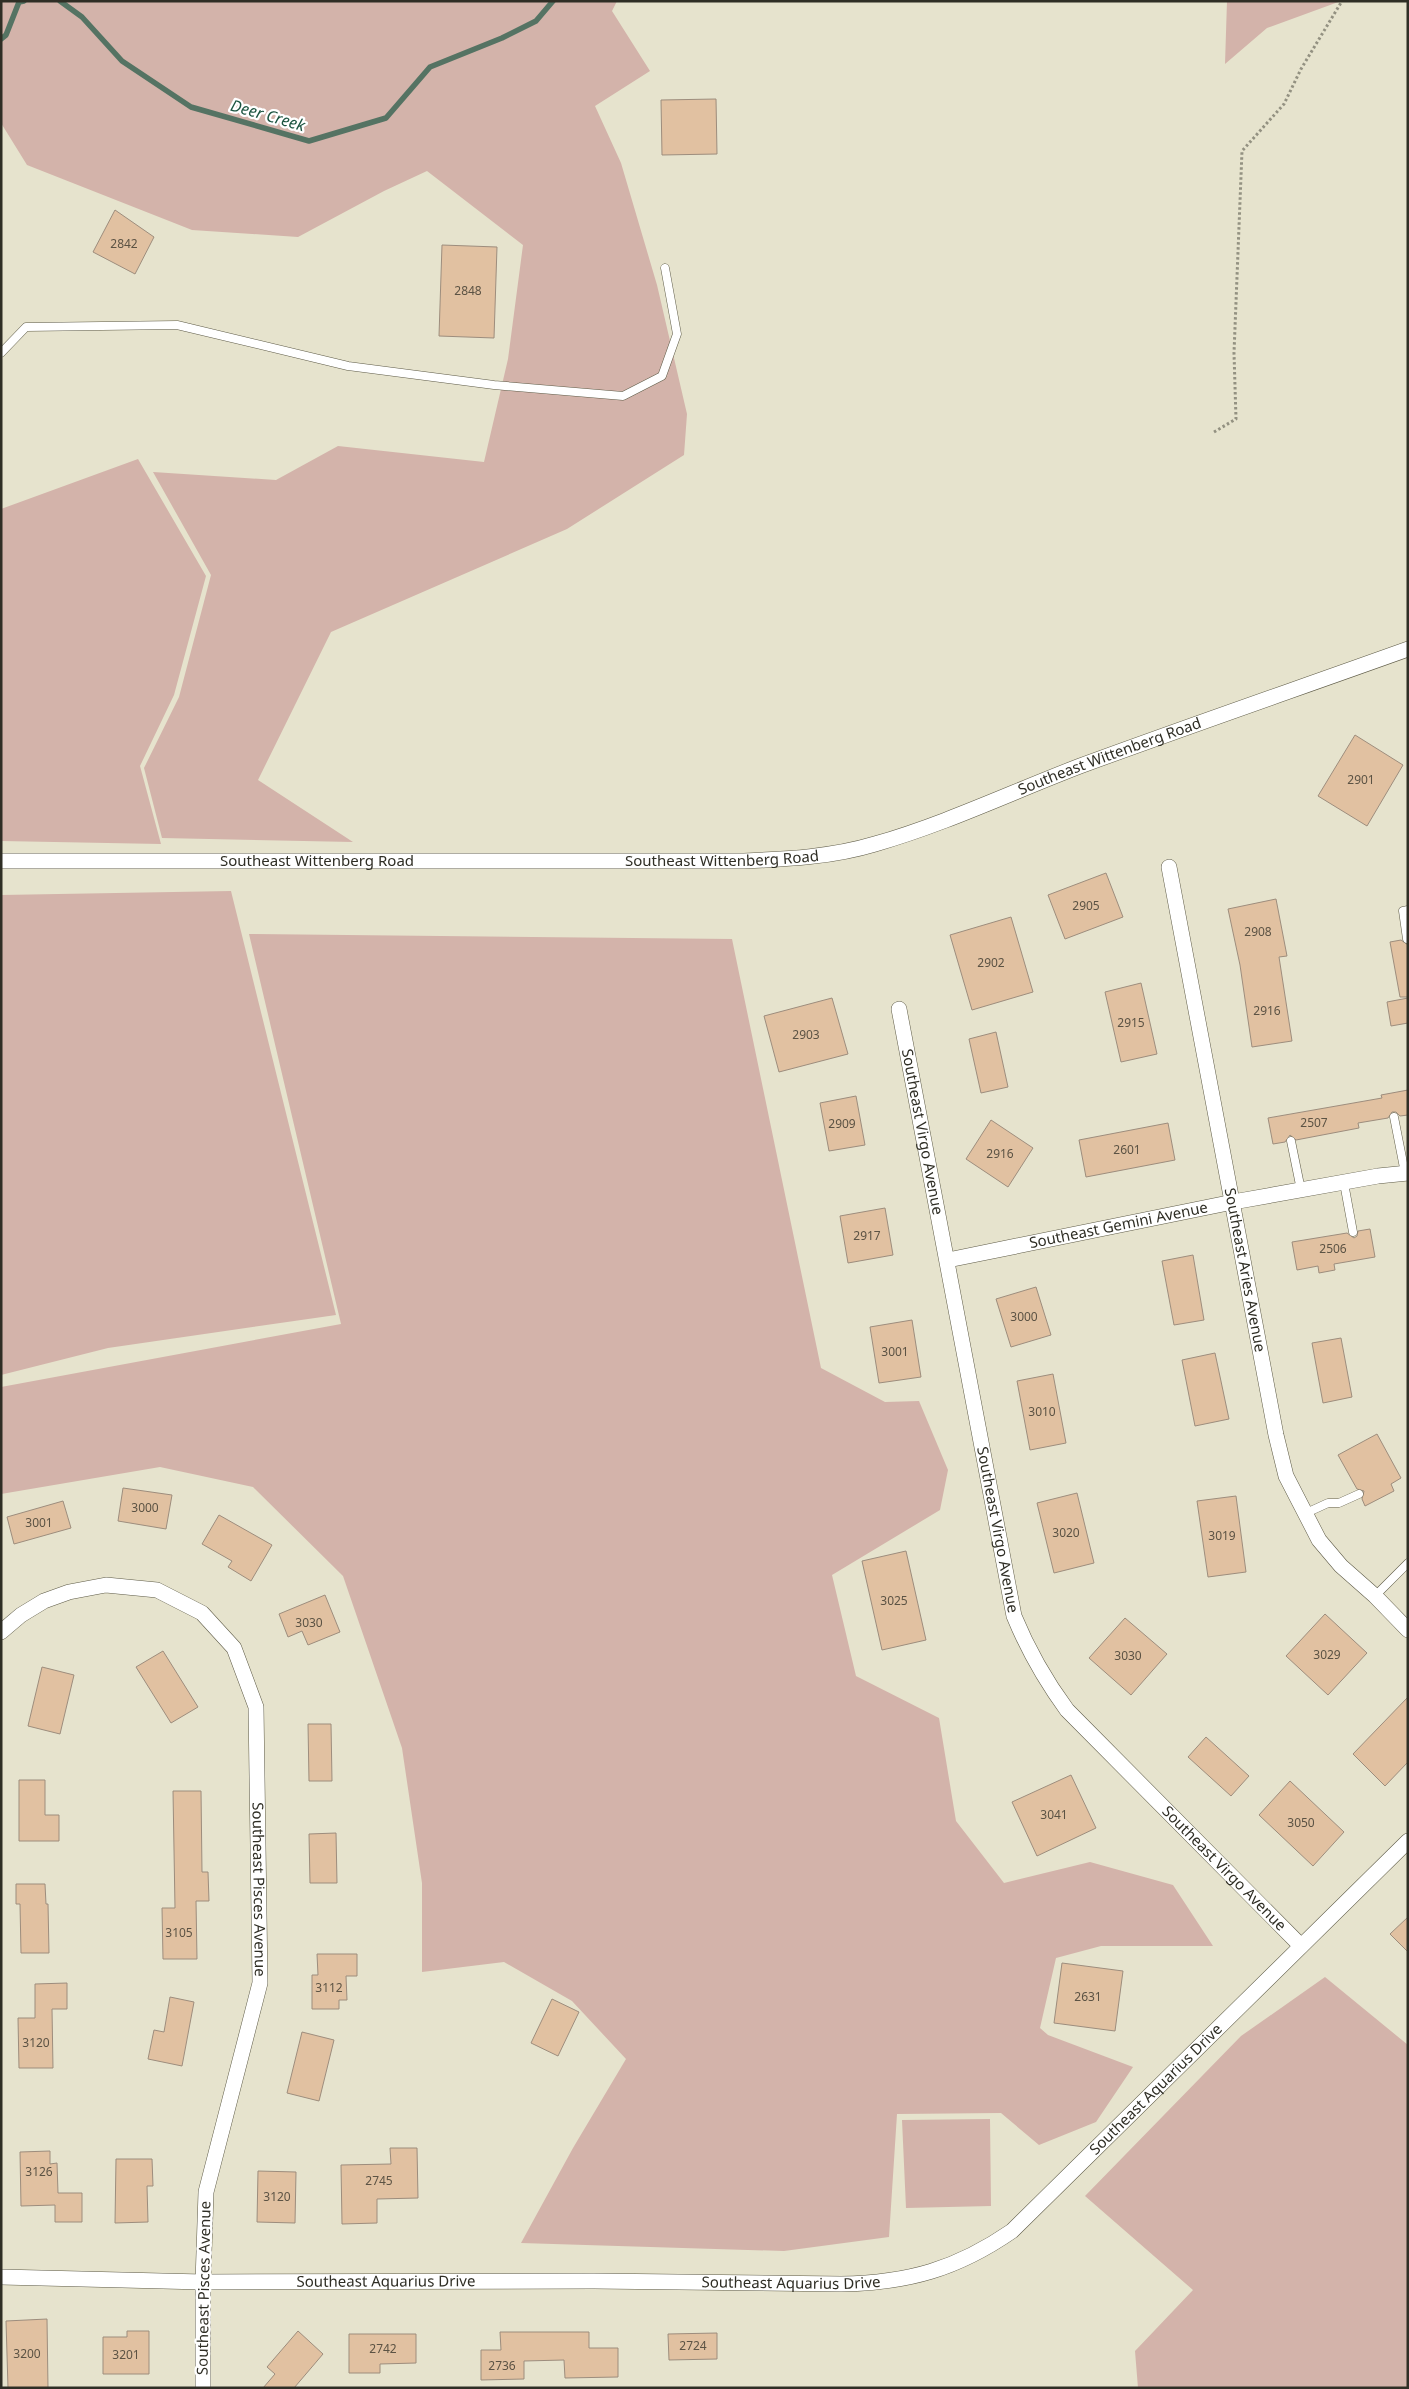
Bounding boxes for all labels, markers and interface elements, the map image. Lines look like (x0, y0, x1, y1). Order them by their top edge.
water label: Deer Creek (228, 94, 309, 136)
house number: 2842 (110, 235, 138, 252)
house number: 2848 (454, 282, 482, 299)
street label: Southeast Wittenberg Road (1015, 712, 1204, 799)
house number: 2901 (1347, 771, 1375, 788)
street label: Southeast Wittenberg Road (625, 845, 820, 870)
street label: Southeast Wittenberg Road (220, 850, 414, 870)
house number: 2905 (1072, 897, 1100, 914)
house number: 2908 (1244, 923, 1272, 940)
house number: 2902 (977, 954, 1005, 971)
house number: 2916 (1253, 1002, 1281, 1019)
house number: 2915 (1117, 1014, 1145, 1031)
house number: 2903 (792, 1026, 820, 1043)
street label: Southeast Virgo Avenue (898, 1047, 949, 1216)
house number: 2507 (1300, 1114, 1328, 1131)
house number: 2909 (828, 1115, 856, 1132)
house number: 2601 (1113, 1141, 1141, 1158)
house number: 2916 (986, 1145, 1014, 1162)
street label: Southeast Aries Avenue (1221, 1186, 1271, 1353)
street label: Southeast Gemini Avenue (1027, 1196, 1209, 1252)
house number: 2917 (853, 1227, 881, 1244)
house number: 2506 (1319, 1240, 1347, 1257)
house number: 3000 (1010, 1308, 1038, 1325)
house number: 3001 (881, 1343, 909, 1360)
house number: 3010 (1028, 1403, 1056, 1420)
street label: Southeast Virgo Avenue (973, 1445, 1024, 1614)
house number: 3000 (131, 1499, 159, 1516)
house number: 3001 (25, 1514, 53, 1531)
house number: 3020 (1052, 1524, 1080, 1541)
house number: 3019 (1208, 1527, 1236, 1544)
house number: 3025 (880, 1592, 908, 1609)
house number: 3030 (295, 1614, 323, 1631)
house number: 3029 (1313, 1646, 1341, 1663)
house number: 3030 (1114, 1647, 1142, 1664)
street label: Southeast Virgo Avenue (1158, 1801, 1291, 1935)
street label: Southeast Pisces Avenue (248, 1802, 271, 1977)
house number: 3041 (1040, 1806, 1068, 1823)
house number: 3050 (1287, 1814, 1315, 1831)
house number: 3105 (165, 1924, 193, 1941)
house number: 3112 (315, 1979, 343, 1996)
house number: 2631 (1074, 1988, 1102, 2005)
street label: Southeast Aquarius Drive (1084, 2019, 1226, 2158)
house number: 3120 (22, 2034, 50, 2051)
house number: 3126 (25, 2163, 53, 2180)
house number: 2745 (365, 2172, 393, 2189)
house number: 3120 (263, 2188, 291, 2205)
street label: Southeast Pisces Avenue (191, 2201, 215, 2375)
street label: Southeast Aquarius Drive (296, 2270, 475, 2291)
street label: Southeast Aquarius Drive (701, 2271, 881, 2293)
house number: 2724 (679, 2337, 707, 2354)
house number: 2742 (369, 2340, 397, 2357)
house number: 3200 (13, 2345, 41, 2362)
house number: 3201 (112, 2346, 140, 2363)
house number: 2736 (488, 2357, 516, 2374)

